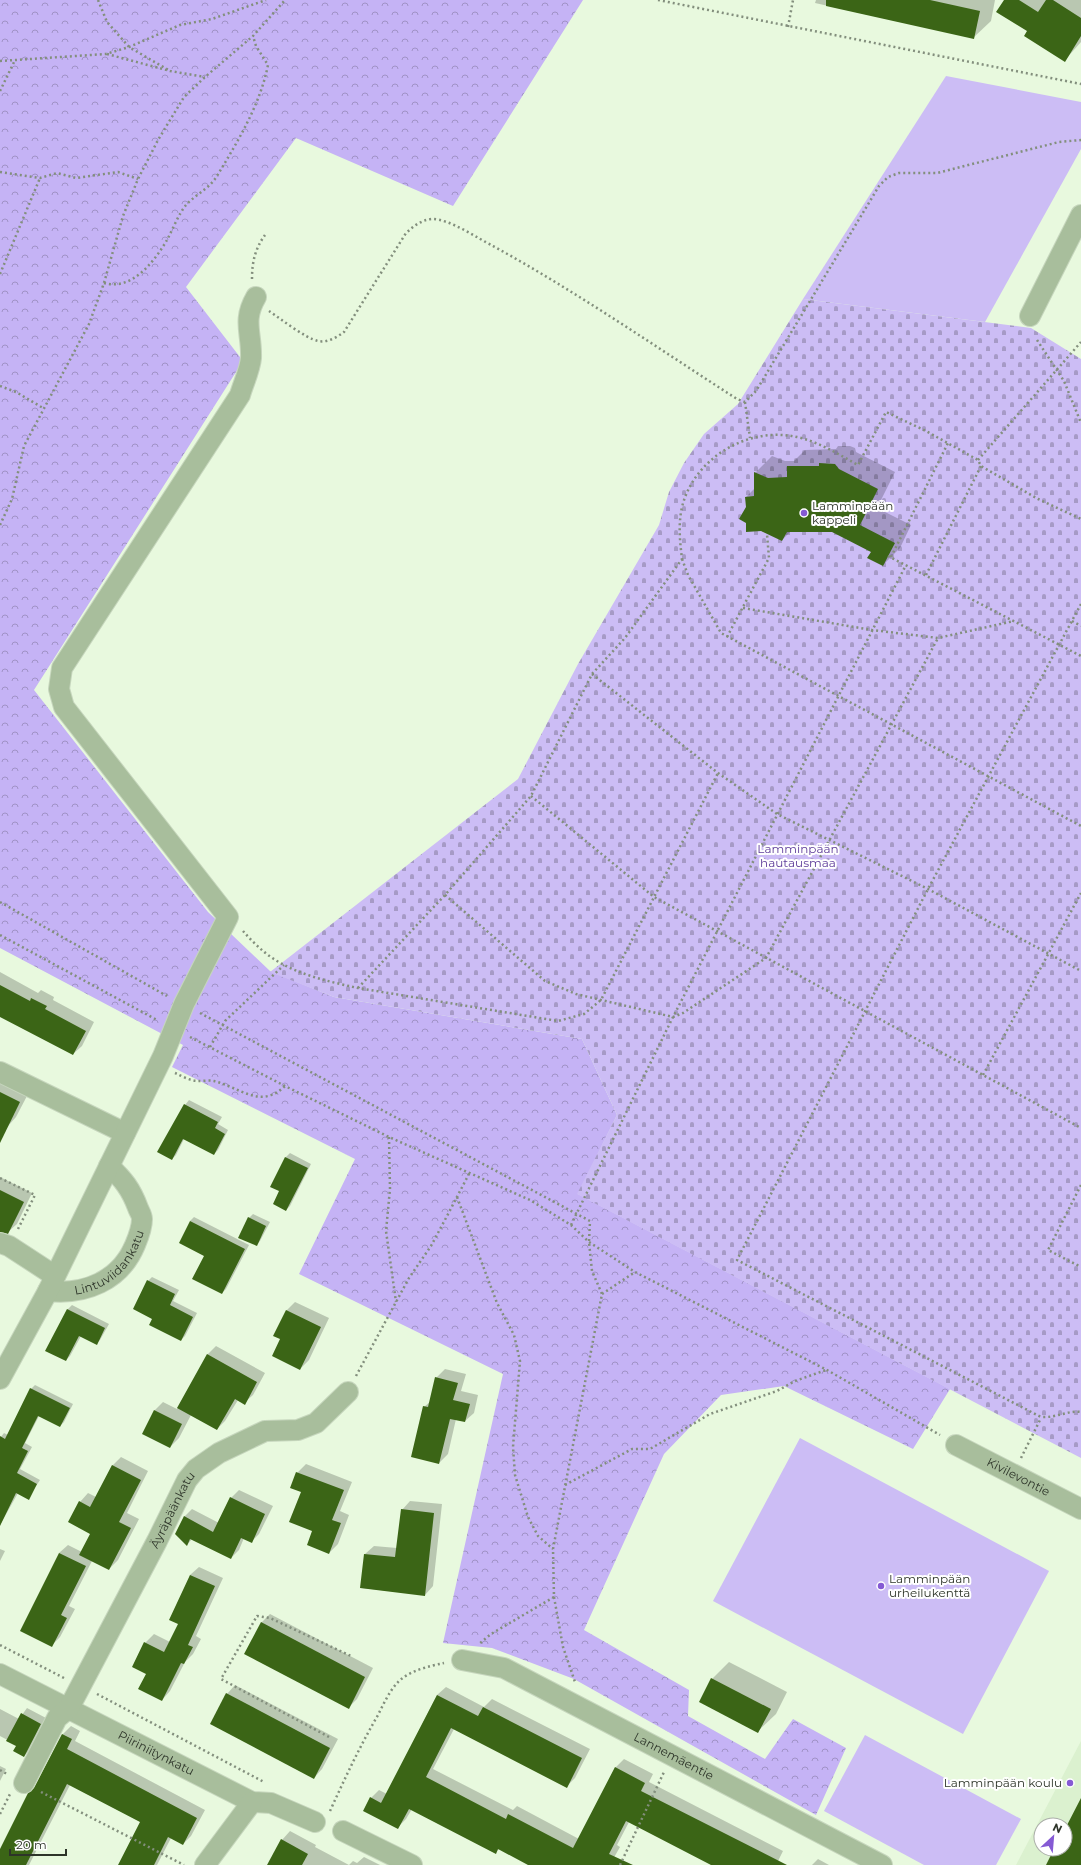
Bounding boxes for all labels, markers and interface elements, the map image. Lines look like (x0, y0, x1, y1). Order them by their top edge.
place label: Lamminpään kappeli (812, 498, 893, 527)
marker: Lamminpään kappeli (799, 508, 809, 518)
park label: Lamminpään hautausmaa (757, 841, 839, 870)
street label: Lintuviidankatu (73, 1228, 147, 1298)
street label: Kivilevontie (984, 1454, 1053, 1499)
street label: Äyräpäänkatu (147, 1468, 198, 1551)
place label: Lamminpään urheilukenttä (889, 1571, 970, 1600)
marker: Lamminpään urheilukenttä (876, 1581, 886, 1591)
street label: Piiriniitynkatu (116, 1727, 197, 1778)
street label: Lannemäentie (631, 1729, 716, 1783)
place label: Lamminpään koulu (944, 1775, 1062, 1790)
marker: Lamminpään koulu (1065, 1778, 1075, 1788)
north arrow (1033, 1817, 1073, 1857)
text: N (1050, 1820, 1064, 1836)
scale bar (10, 1831, 66, 1857)
text: 20 m (16, 1837, 47, 1852)

